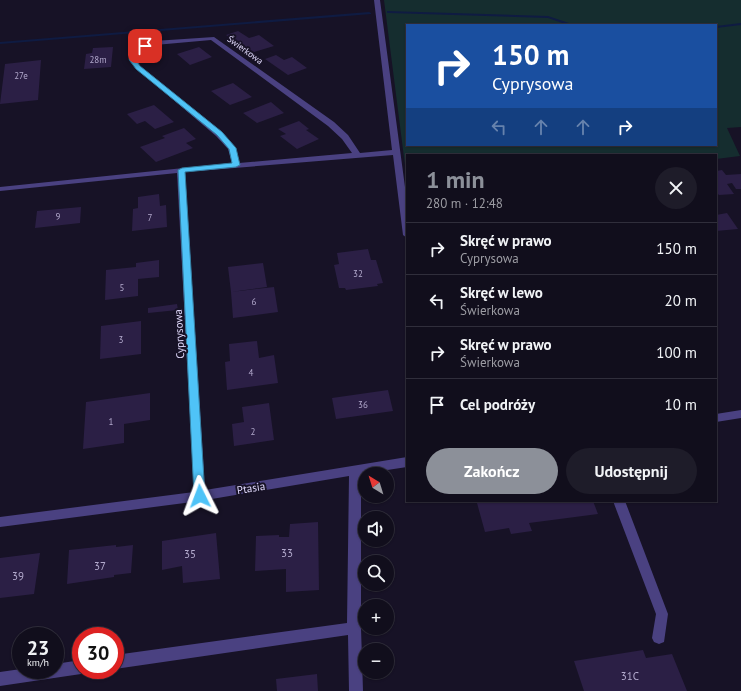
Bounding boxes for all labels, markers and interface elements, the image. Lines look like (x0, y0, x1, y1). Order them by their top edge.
pin (128, 29, 162, 63)
street label: Świerkowa (225, 33, 265, 66)
icon: arrive (134, 35, 156, 57)
text: 150 m (492, 36, 569, 73)
icon: right (426, 40, 478, 92)
house number: 28m (89, 54, 107, 65)
house number: 27e (14, 70, 28, 81)
text: Cyprysowa (492, 72, 573, 95)
icon: left (488, 116, 510, 138)
icon: ahead (530, 116, 552, 138)
icon: ahead (572, 116, 594, 138)
icon: right (614, 116, 636, 138)
text: 1 min (426, 164, 485, 195)
button: close (655, 167, 697, 209)
text: 280 m · 12:48 (426, 195, 503, 212)
house number: 9 (56, 211, 61, 222)
house number: 7 (148, 212, 153, 223)
text: Skręć w prawo (460, 231, 552, 250)
icon: right (426, 238, 448, 260)
text: 150 m (656, 239, 697, 258)
text: Cyprysowa (460, 250, 519, 267)
house number: 32 (353, 268, 363, 279)
house number: 5 (120, 282, 125, 293)
text: Skręć w lewo (460, 283, 543, 302)
icon: left (426, 290, 448, 312)
text: 20 m (664, 291, 697, 310)
house number: 6 (252, 296, 257, 307)
text: Świerkowa (460, 302, 520, 319)
street label: Cyprysowa (171, 309, 187, 359)
house number: 3 (119, 334, 124, 345)
text: Skręć w prawo (460, 335, 552, 354)
icon: right (426, 342, 448, 364)
text: 100 m (656, 343, 697, 362)
text: Świerkowa (460, 354, 520, 371)
house number: 4 (249, 367, 254, 378)
icon: arrive (426, 394, 448, 416)
text: Cel podróży (460, 395, 535, 414)
text: 10 m (664, 395, 697, 414)
house number: 36 (358, 399, 368, 410)
house number: 1 (109, 416, 114, 427)
house number: 2 (251, 426, 256, 437)
button: Zakończ (426, 448, 558, 494)
button: Udostępnij (566, 448, 697, 494)
north arrow (358, 467, 394, 503)
map controls (358, 467, 394, 679)
position arrow (179, 475, 221, 517)
street label: Ptasia (236, 479, 266, 497)
button: sound (358, 511, 394, 547)
house number: 33 (281, 546, 293, 560)
house number: 35 (184, 547, 196, 561)
button: search (358, 555, 394, 591)
house number: 37 (94, 559, 106, 573)
house number: 39 (12, 569, 24, 583)
button: + (358, 599, 394, 635)
speed limit sign: 30 (72, 627, 124, 679)
text: 23 (27, 635, 49, 661)
button: − (358, 643, 394, 679)
text: km/h (27, 656, 49, 669)
house number: 31C (621, 669, 639, 683)

